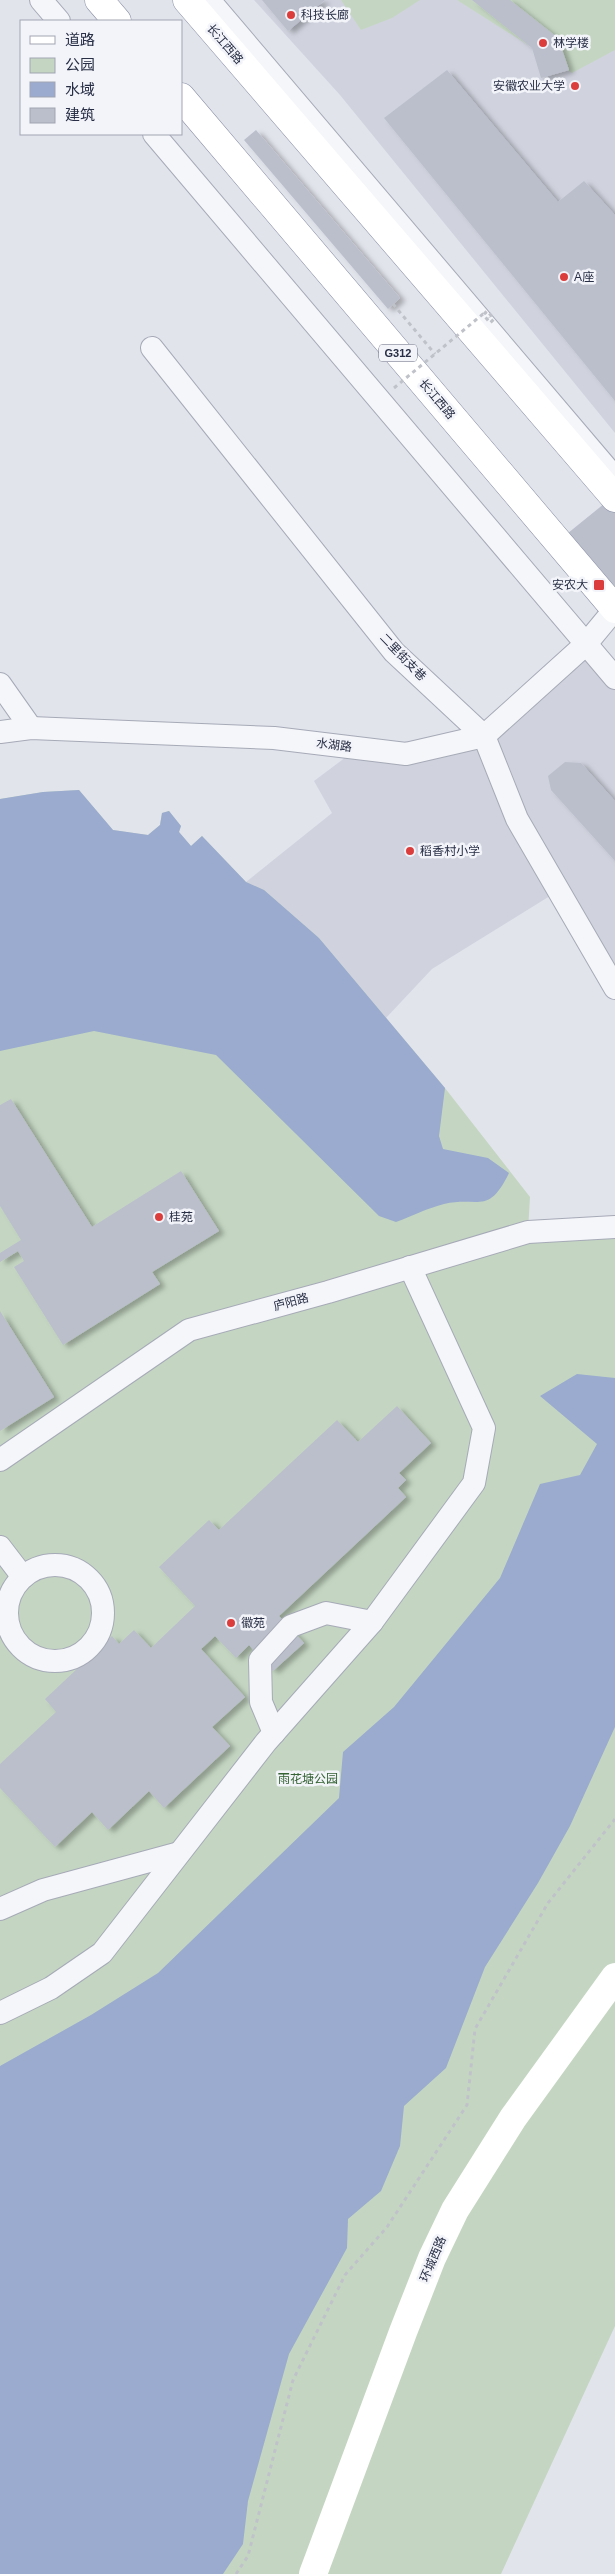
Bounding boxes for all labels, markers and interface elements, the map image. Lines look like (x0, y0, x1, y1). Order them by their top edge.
place label: 科技长廊 (301, 8, 349, 22)
marker: 科技长廊 (285, 9, 297, 21)
legend (20, 20, 182, 135)
street label: 长江西路 (204, 21, 246, 67)
text: 道路 (65, 31, 95, 48)
place label: 林学楼 (553, 36, 589, 50)
marker: 林学楼 (537, 37, 549, 49)
text: 公园 (65, 56, 95, 73)
place label: 安徽农业大学 (493, 79, 565, 93)
marker: 安徽农业大学 (569, 80, 581, 92)
text: 水域 (65, 81, 95, 98)
text: 建筑 (65, 106, 95, 123)
place label: A座 (574, 270, 594, 284)
marker: A座 (558, 271, 570, 283)
road number: G312 (379, 344, 417, 362)
street label: 长江西路 (416, 376, 458, 422)
place label: 安农大 (552, 578, 588, 592)
marker: 安农大 (592, 578, 606, 592)
street label: 二里街支巷 (377, 631, 429, 683)
street label: 水湖路 (315, 736, 353, 754)
place label: 稻香村小学 (420, 844, 480, 858)
marker: 稻香村小学 (404, 845, 416, 857)
place label: 桂苑 (169, 1210, 193, 1224)
marker: 桂苑 (153, 1211, 165, 1223)
street label: 庐阳路 (272, 1291, 310, 1313)
place label: 徽苑 (241, 1616, 265, 1630)
marker: 徽苑 (225, 1617, 237, 1629)
park label: 雨花塘公园 (278, 1772, 338, 1786)
street label: 环城西路 (417, 2234, 449, 2284)

